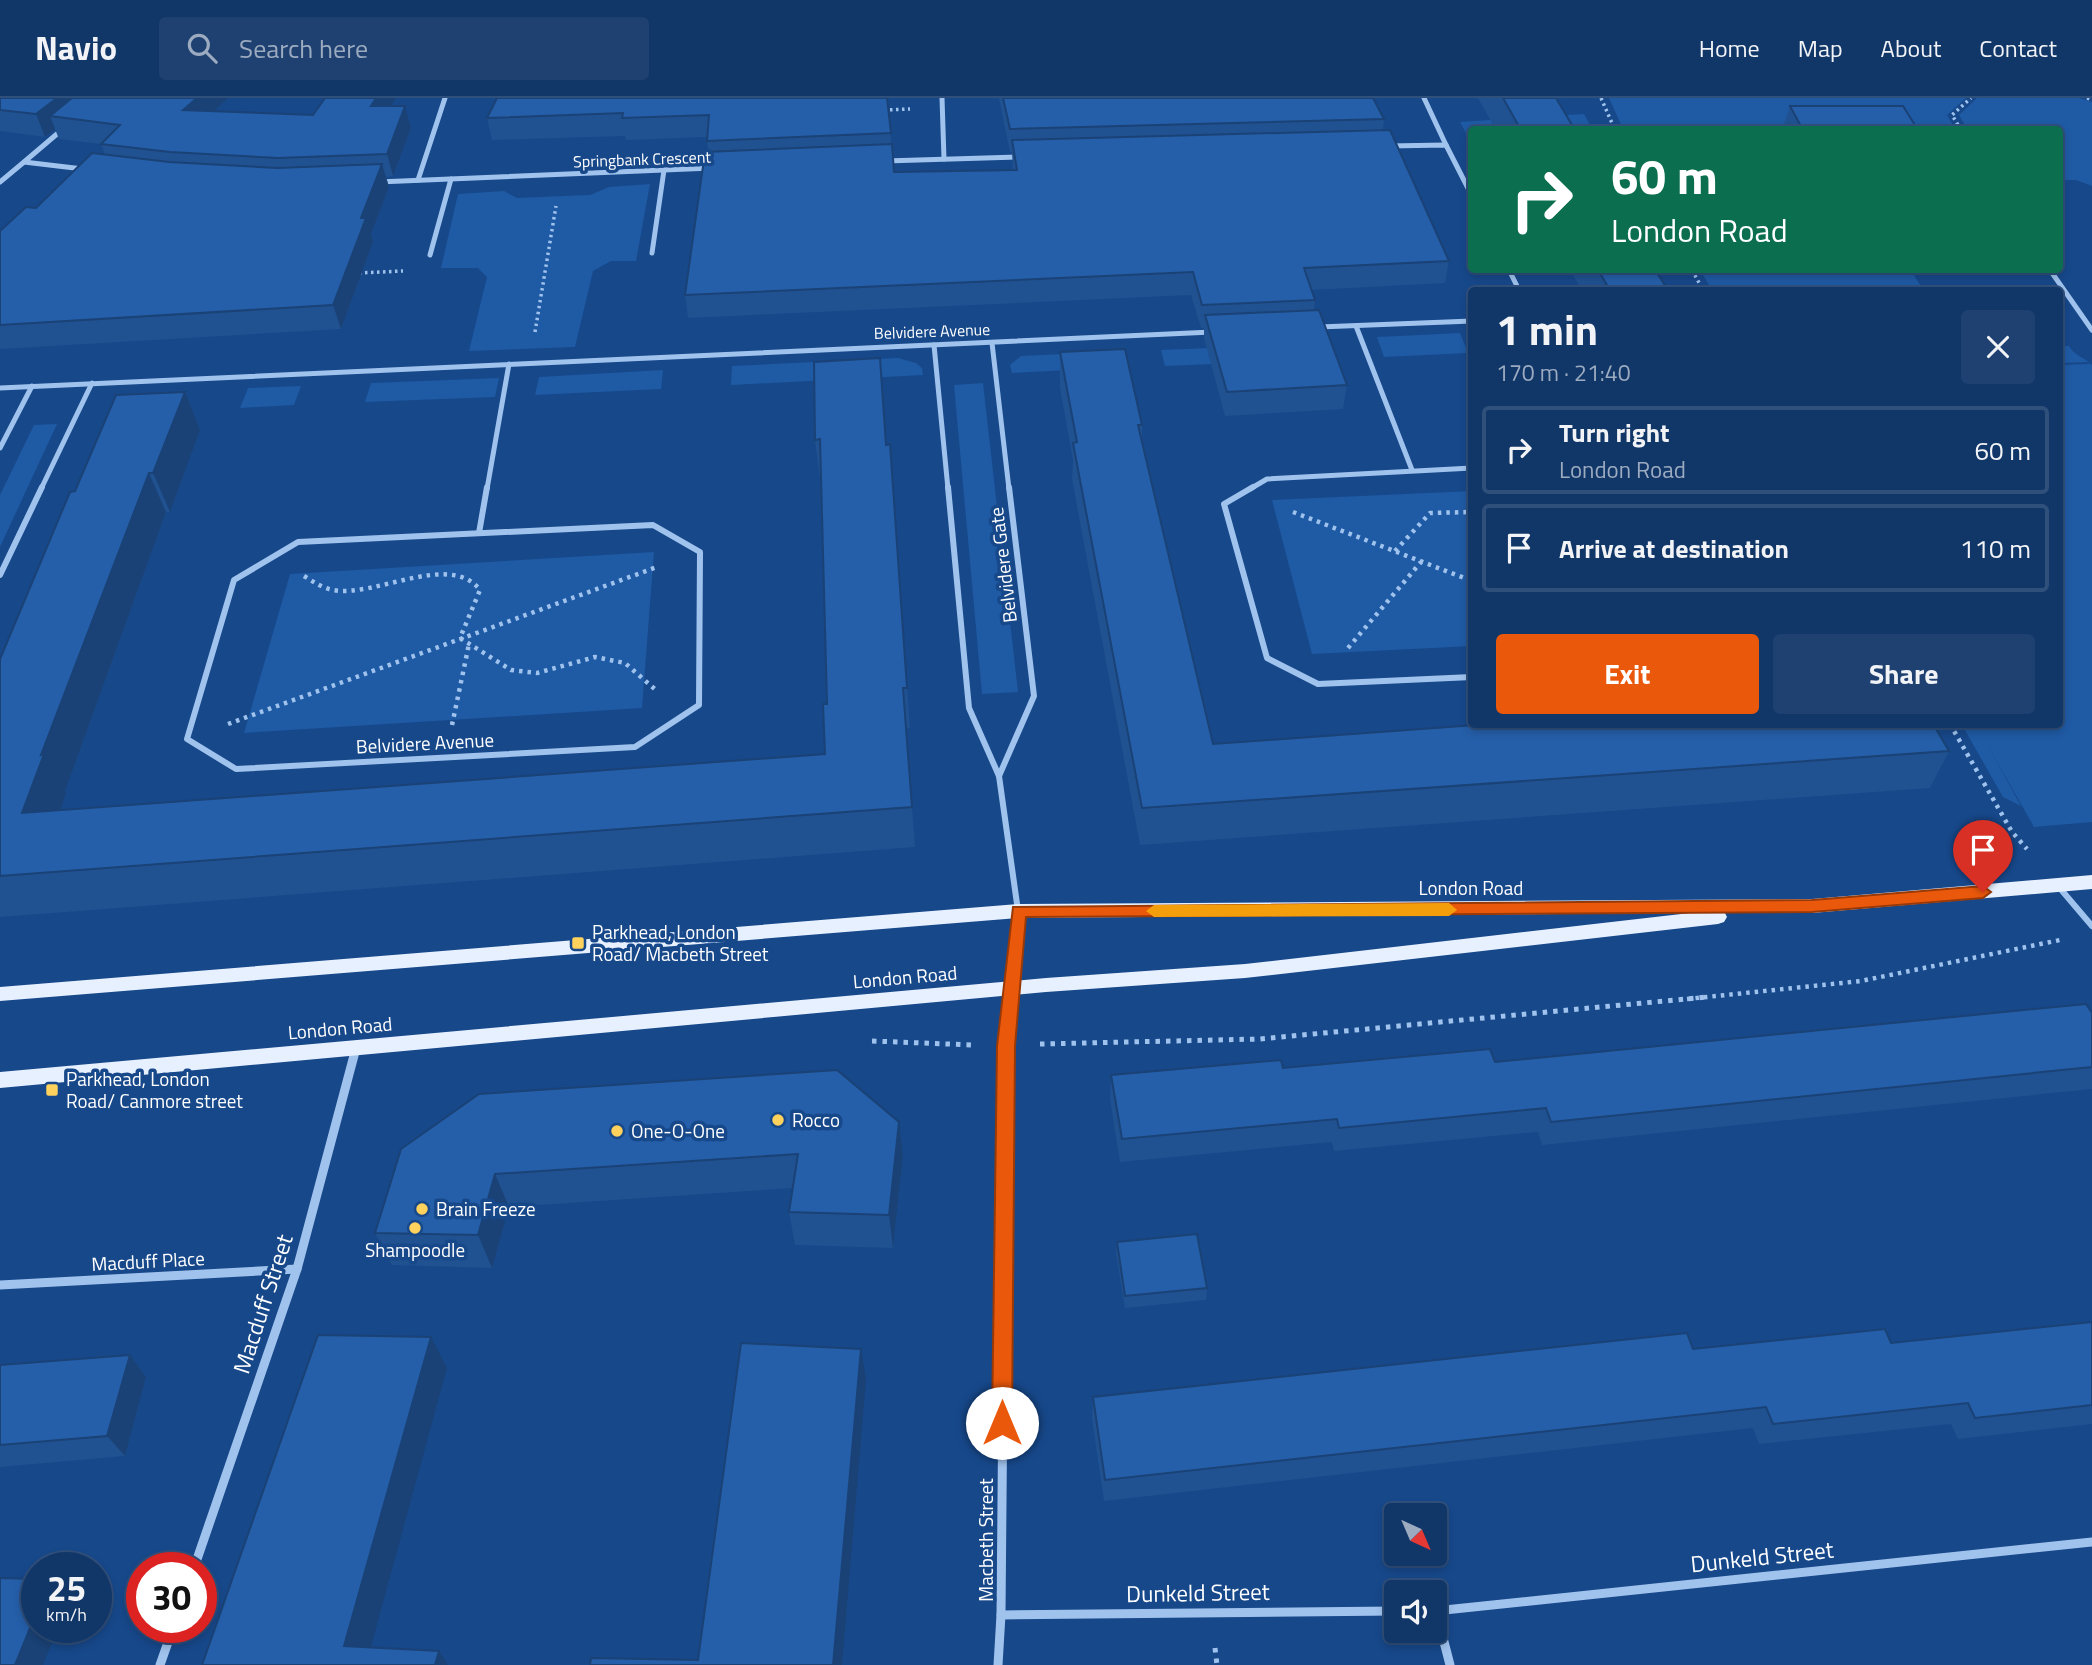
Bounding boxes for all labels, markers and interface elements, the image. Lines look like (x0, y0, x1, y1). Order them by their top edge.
search box (159, 17, 649, 80)
text: Navio (35, 23, 117, 73)
icon: search (183, 29, 221, 67)
text: Search here (239, 29, 368, 68)
text: Home (1699, 30, 1760, 66)
text: Map (1798, 30, 1843, 66)
text: About (1881, 30, 1941, 66)
text: Contact (1979, 30, 2057, 66)
text: 60 m (1611, 138, 1718, 213)
street label: Springbank Crescent (573, 145, 712, 173)
icon: right (1496, 154, 1587, 245)
text: London Road (1611, 206, 1788, 254)
text: 1 min (1496, 297, 1598, 361)
button: close (1961, 310, 2035, 384)
street label: Belvidere Avenue (873, 317, 991, 345)
text: 170 m · 21:40 (1496, 355, 1631, 390)
text: Turn right (1559, 413, 1670, 452)
icon: right (1500, 431, 1538, 469)
text: 60 m (1974, 431, 2031, 470)
text: London Road (1559, 452, 1686, 487)
street label: Belvidere Gate (981, 506, 1024, 625)
icon: arrive (1500, 529, 1538, 567)
text: Arrive at destination (1559, 529, 1789, 568)
text: 110 m (1960, 529, 2031, 568)
button: Exit (1496, 634, 1759, 714)
button: Share (1773, 634, 2035, 714)
street label: Belvidere Avenue (355, 724, 495, 761)
pin (1953, 820, 2013, 892)
icon: arrive (1964, 831, 2002, 869)
street label: London Road (1419, 873, 1523, 902)
place label: Parkhead, London Road/ Macbeth Street (592, 917, 769, 968)
marker: Parkhead, London Road/ Macbeth Street (570, 935, 586, 951)
street label: London Road (851, 957, 958, 996)
street label: London Road (286, 1008, 393, 1047)
place label: Parkhead, London Road/ Canmore street (66, 1064, 243, 1115)
marker: Parkhead, London Road/ Canmore street (44, 1082, 60, 1098)
place label: Rocco (792, 1105, 840, 1134)
marker: Rocco (770, 1112, 786, 1128)
place label: One-O-One (631, 1116, 725, 1145)
marker: One-O-One (609, 1123, 625, 1139)
place label: Brain Freeze (436, 1194, 536, 1223)
marker: Brain Freeze (414, 1201, 430, 1217)
marker: Shampoodle (407, 1220, 423, 1236)
street label: Macduff Street (224, 1230, 302, 1378)
place label: Shampoodle (365, 1235, 465, 1264)
street label: Macduff Place (91, 1243, 205, 1278)
position arrow (965, 1386, 1039, 1460)
street label: Macbeth Street (971, 1478, 1000, 1602)
north arrow (1384, 1503, 1447, 1566)
map controls (1384, 1503, 1447, 1643)
street label: Dunkeld Street (1689, 1532, 1835, 1581)
speed limit sign: 30 (126, 1552, 217, 1643)
text: 25 (47, 1561, 86, 1615)
street label: Dunkeld Street (1126, 1574, 1270, 1611)
button: sound (1384, 1580, 1447, 1643)
text: km/h (46, 1601, 87, 1628)

